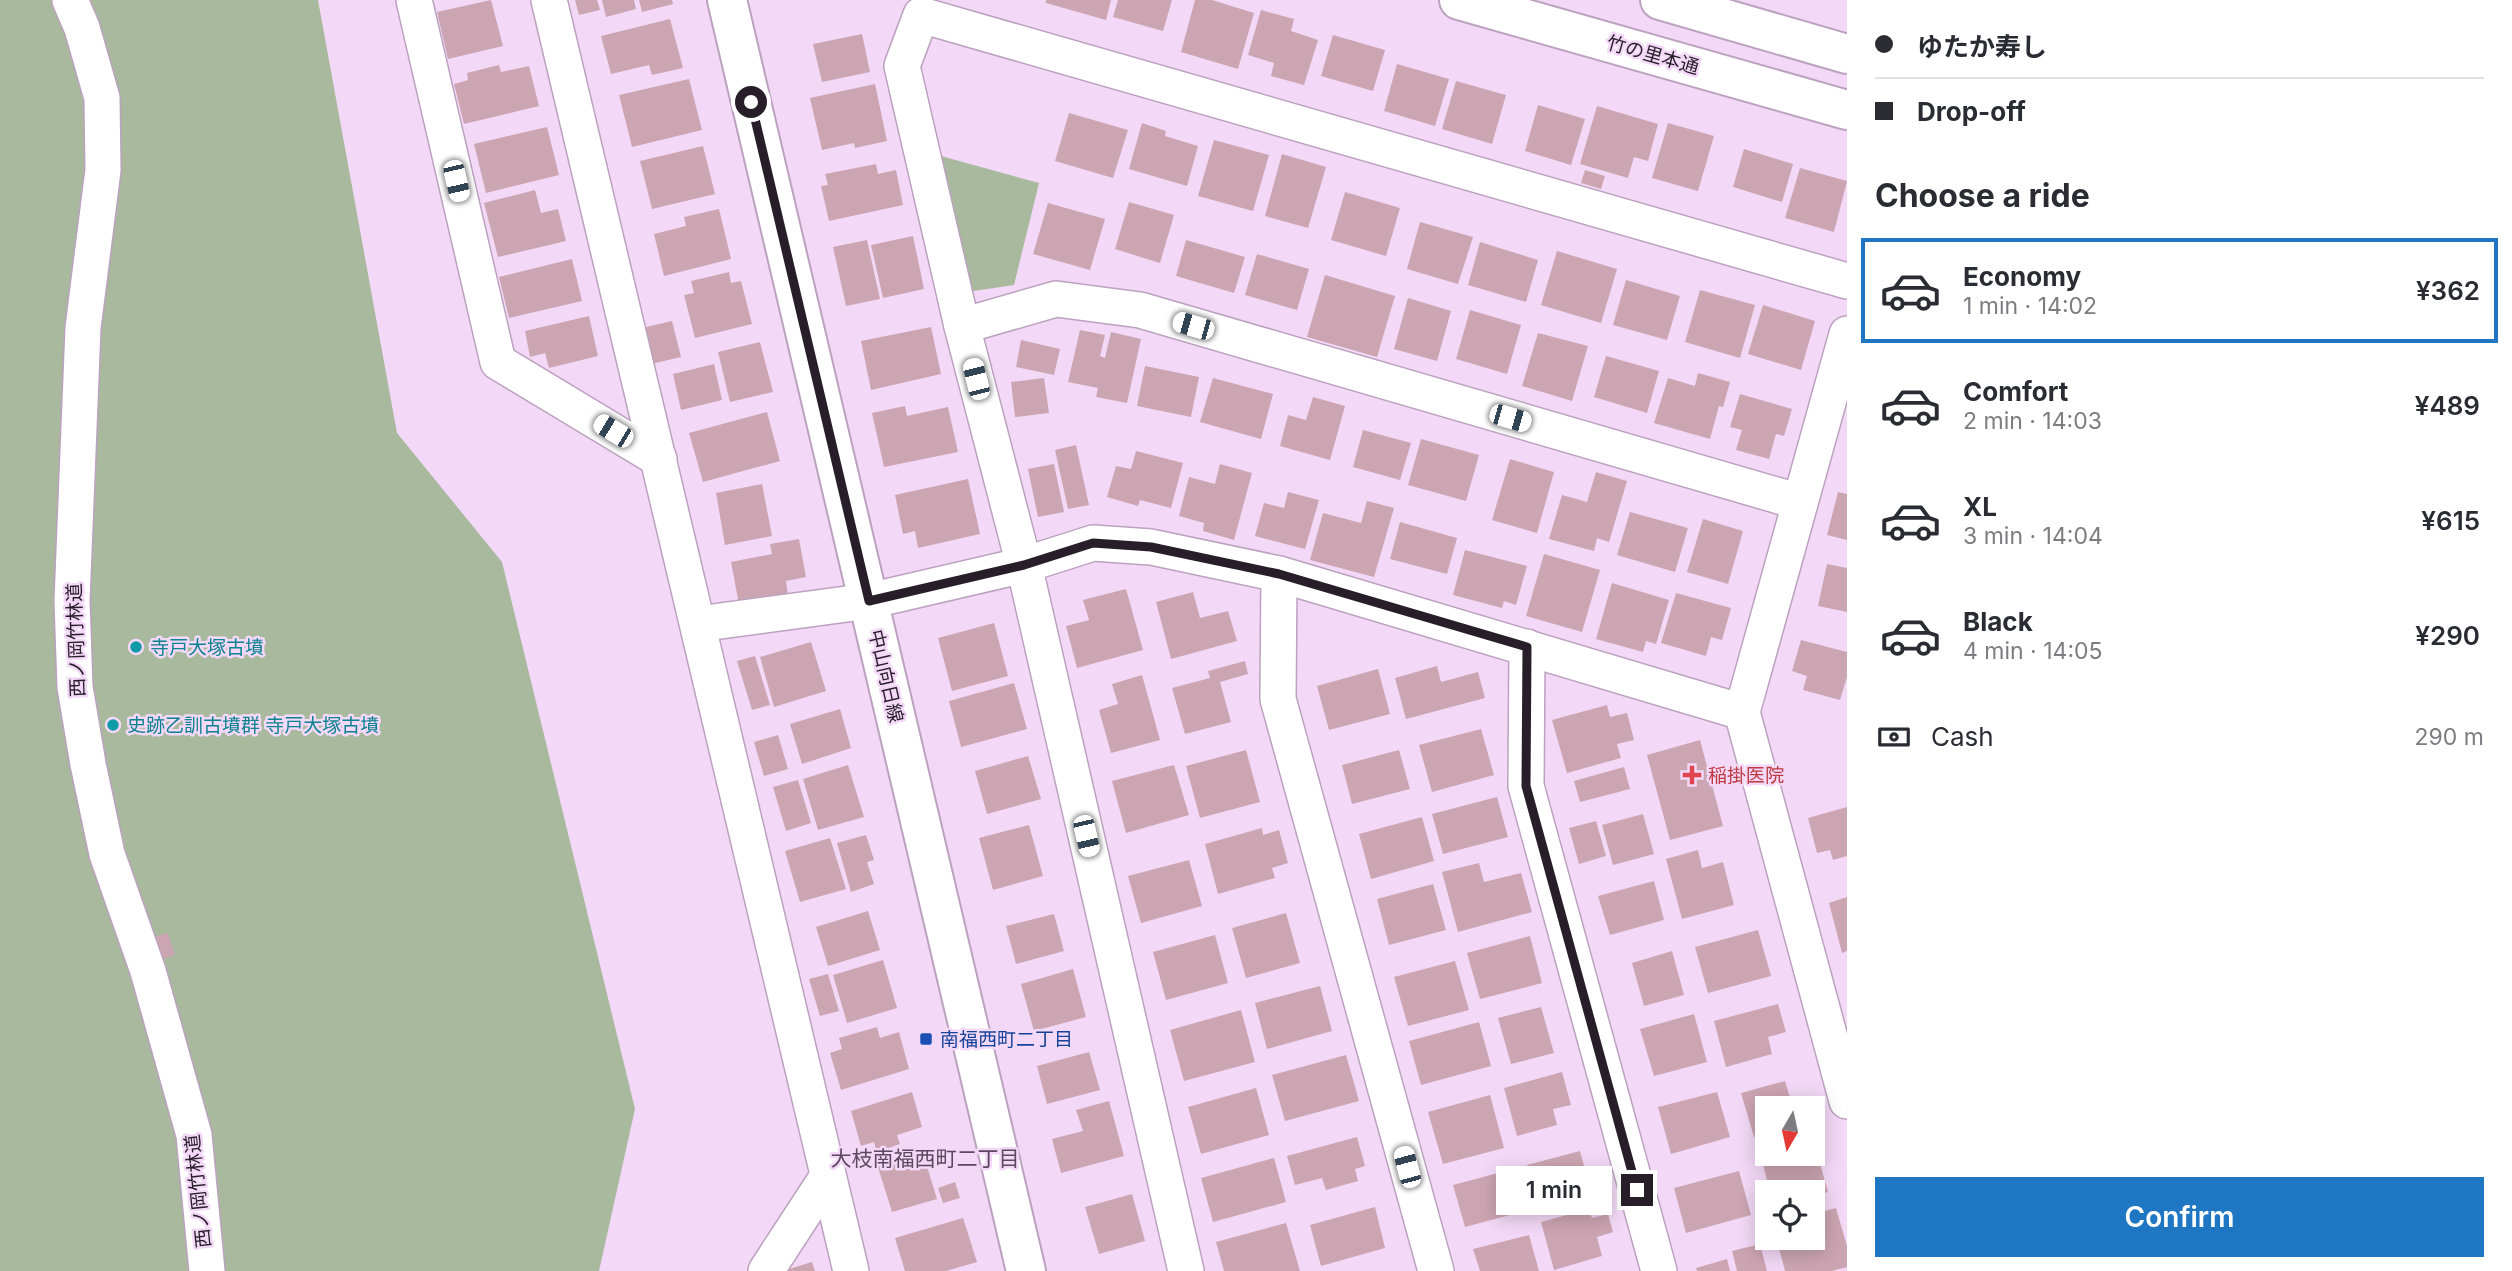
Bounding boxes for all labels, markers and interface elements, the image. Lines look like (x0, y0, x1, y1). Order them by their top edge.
street label: 竹の里本通 (1604, 31, 1702, 79)
text: ゆたか寿し (1917, 31, 2047, 62)
route start (735, 86, 767, 118)
text: Drop-off (1917, 96, 2026, 127)
car (442, 158, 471, 204)
text: Choose a ride (1875, 176, 2090, 215)
icon: car (1879, 259, 1942, 322)
text: Economy (1963, 261, 2081, 292)
text: ¥362 (2416, 275, 2480, 306)
text: 1 min · 14:02 (1963, 292, 2097, 320)
car (1170, 310, 1217, 342)
car (961, 356, 992, 402)
icon: car (1879, 374, 1942, 437)
text: Comfort (1963, 376, 2068, 407)
text: ¥489 (2415, 390, 2480, 421)
car (1487, 402, 1534, 434)
text: 2 min · 14:03 (1963, 407, 2102, 435)
car (590, 411, 637, 451)
icon: car (1879, 489, 1942, 552)
text: XL (1963, 491, 1997, 522)
text: ¥615 (2421, 505, 2480, 536)
text: 3 min · 14:04 (1963, 522, 2103, 550)
street label: 西ノ岡竹林道 (63, 583, 89, 697)
icon: car (1879, 604, 1942, 667)
text: Black (1963, 606, 2033, 637)
text: ¥290 (2415, 620, 2480, 651)
street label: 中山向日線 (864, 627, 908, 725)
place label: 寺戸大塚古墳 (150, 636, 264, 659)
text: 4 min · 14:05 (1963, 637, 2103, 665)
marker: 寺戸大塚古墳 (128, 639, 144, 655)
place label: 史跡乙訓古墳群 寺戸大塚古墳 (127, 714, 379, 737)
marker: 史跡乙訓古墳群 寺戸大塚古墳 (105, 717, 121, 733)
icon: cash (1875, 718, 1913, 756)
text: Cash (1931, 721, 1994, 752)
text: 290 m (2415, 723, 2484, 751)
place label: 稲掛医院 (1708, 764, 1784, 787)
marker: 稲掛医院 (1682, 765, 1702, 785)
car (1072, 813, 1101, 859)
place label: 南福西町二丁目 (940, 1028, 1073, 1051)
marker: 南福西町二丁目 (918, 1031, 934, 1047)
north arrow (1755, 1096, 1825, 1166)
map controls (1755, 1096, 1825, 1250)
street label: 西ノ岡竹林道 (181, 1133, 215, 1249)
car (1392, 1144, 1423, 1190)
district label: 大枝南福西町二丁目 (831, 1146, 1020, 1171)
callout: 1 min (1497, 1166, 1612, 1214)
route end (1621, 1174, 1653, 1206)
text: 1 min (1526, 1176, 1582, 1204)
button: Confirm (1875, 1177, 2484, 1257)
button: locate (1755, 1180, 1825, 1250)

